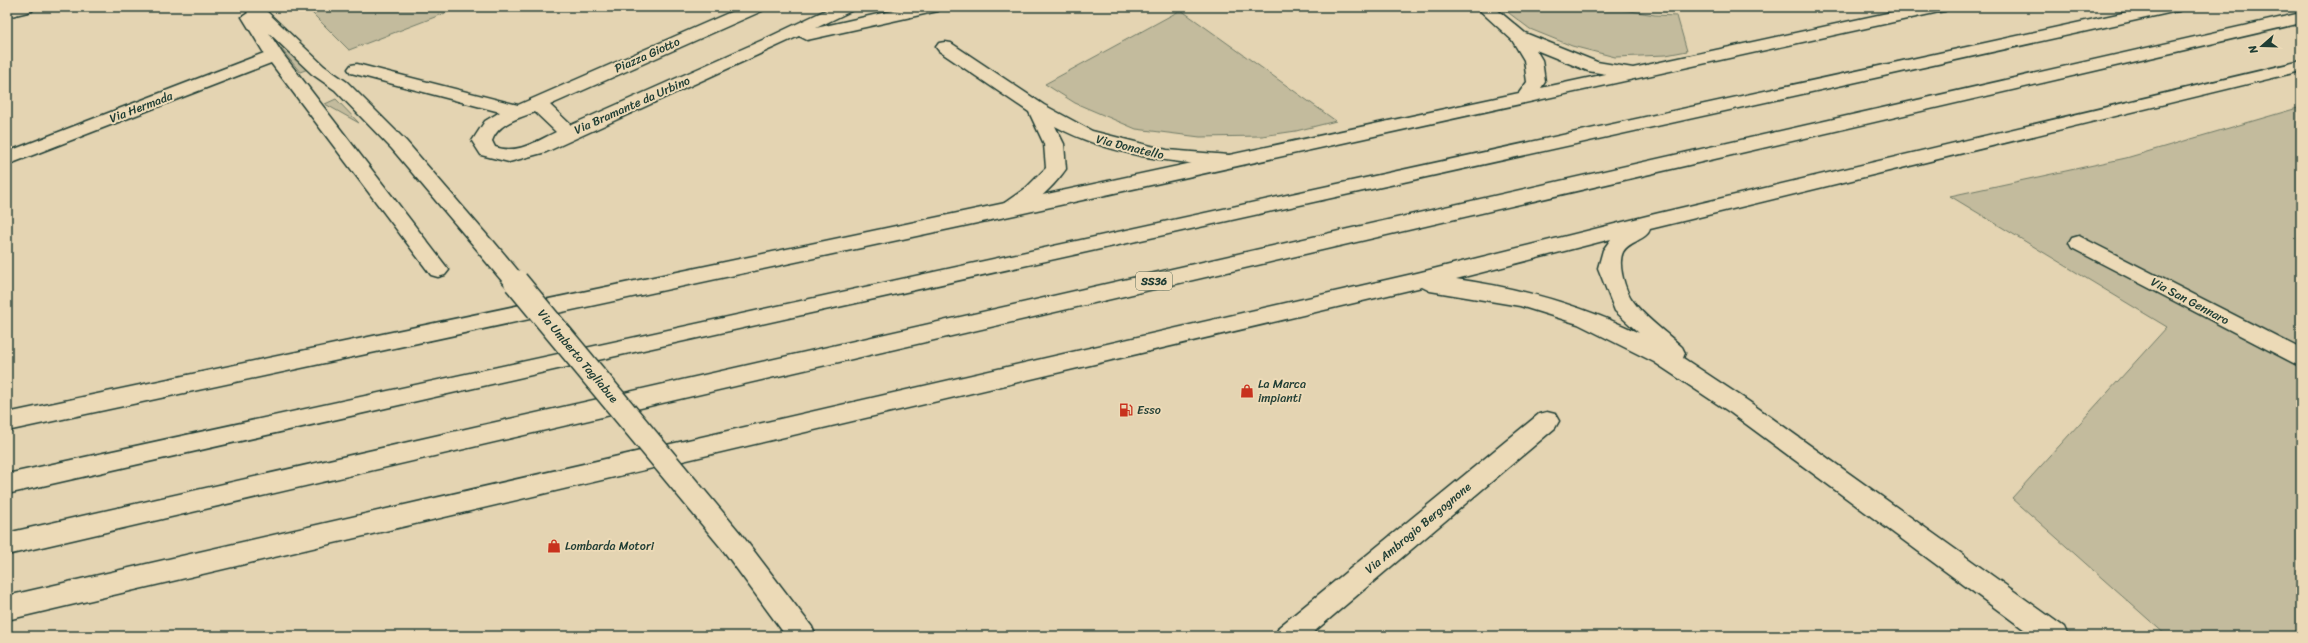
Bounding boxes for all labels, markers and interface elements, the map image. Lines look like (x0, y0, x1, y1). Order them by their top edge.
north arrow (2242, 26, 2282, 66)
street label: Piazza Giotto (611, 31, 683, 79)
text: N (2243, 42, 2264, 57)
street label: Via Bramante da Urbino (570, 69, 694, 141)
street label: Via Hermada (106, 84, 177, 129)
street label: Via Donatello (1094, 128, 1166, 166)
street label: Via San Gennaro (2147, 271, 2233, 331)
road number: SS36 (1136, 272, 1172, 290)
street label: Via Umberto Tagliabue (532, 304, 624, 408)
place label: La Marca impianti (1258, 373, 1306, 409)
shop icon: La Marca impianti (1239, 383, 1255, 399)
place label: Esso (1137, 399, 1161, 421)
fuel station icon: Esso (1118, 402, 1134, 418)
street label: Via Ambrogio Bergognone (1360, 476, 1477, 579)
place label: Lombarda Motori (565, 535, 655, 557)
shop icon: Lombarda Motori (546, 538, 562, 554)

